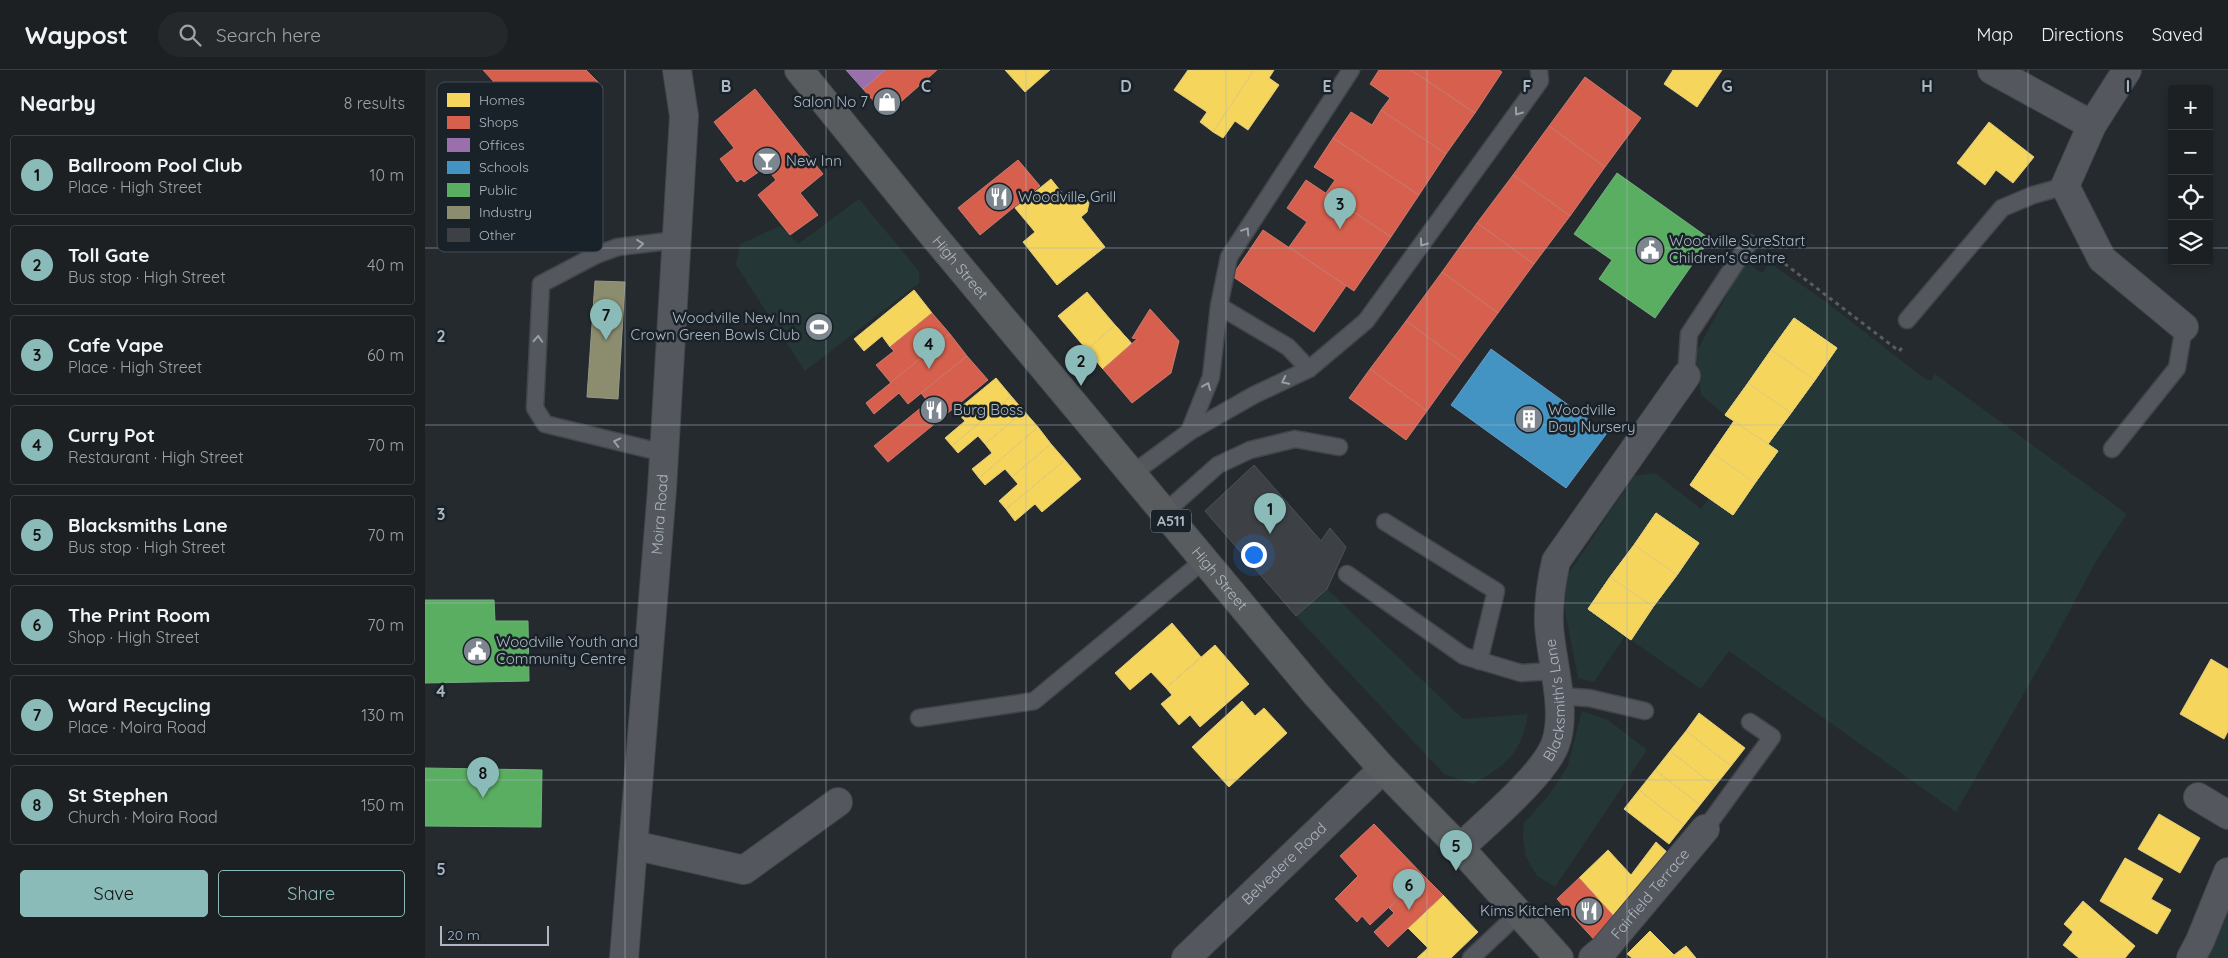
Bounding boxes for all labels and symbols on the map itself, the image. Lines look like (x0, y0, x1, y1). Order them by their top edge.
text: B (721, 76, 731, 96)
text: C (921, 76, 931, 96)
text: D (1120, 76, 1132, 96)
text: E (1322, 76, 1332, 96)
text: F (1523, 76, 1532, 96)
text: G (1721, 76, 1733, 96)
text: H (1921, 76, 1933, 96)
text: I (2126, 76, 2130, 96)
legend (437, 82, 603, 252)
shop icon: Salon No 7 (872, 87, 902, 117)
text: Homes (479, 91, 525, 109)
place label: Salon No 7 (794, 92, 868, 111)
one-way arrow (1515, 106, 1524, 116)
text: Shops (479, 113, 518, 131)
text: Offices (479, 136, 525, 154)
bar icon: New Inn (752, 146, 782, 176)
place label: New Inn (786, 151, 842, 170)
text: Schools (479, 158, 529, 176)
text: Public (479, 181, 517, 199)
restaurant icon: Woodville Grill (984, 182, 1014, 212)
place label: Woodville Grill (1018, 187, 1116, 206)
pin: 3 (1324, 188, 1356, 229)
text: Industry (479, 203, 532, 221)
text: Other (479, 226, 516, 244)
one-way arrow (1240, 228, 1250, 237)
place label: Woodville SureStart Children's Centre (1669, 231, 1805, 267)
street label: High Street (928, 232, 992, 303)
public building icon: Woodville SureStart Children's Centre (1635, 235, 1665, 265)
one-way arrow (1420, 237, 1429, 247)
one-way arrow (636, 239, 644, 250)
pin: 7 (590, 299, 622, 340)
place label: Woodville New Inn Crown Green Bowls Club (631, 308, 800, 344)
sports icon: Woodville New Inn Crown Green Bowls Club (804, 312, 834, 342)
text: 2 (436, 326, 446, 346)
pin: 4 (913, 328, 945, 369)
one-way arrow (533, 334, 544, 342)
pin: 2 (1065, 345, 1097, 386)
one-way arrow (1281, 375, 1290, 385)
one-way arrow (1201, 383, 1211, 391)
restaurant icon: Burg Boss (919, 395, 949, 425)
place label: Burg Boss (953, 400, 1023, 419)
place label: Woodville Day Nursery (1548, 400, 1636, 436)
building icon: Woodville Day Nursery (1514, 404, 1544, 434)
one-way arrow (612, 437, 621, 448)
street label: Moira Road (647, 474, 672, 555)
pin: 1 (1254, 493, 1286, 534)
text: 3 (437, 504, 445, 524)
road number: A511 (1151, 510, 1191, 532)
your location (1241, 542, 1267, 568)
street label: High Street (1188, 543, 1252, 614)
place label: Woodville Youth and Community Centre (496, 632, 638, 668)
public building icon: Woodville Youth and Community Centre (462, 636, 492, 666)
street label: Blacksmith's Lane (1539, 638, 1569, 764)
text: 4 (436, 681, 446, 701)
pin: 8 (467, 757, 499, 798)
street label: Belvedere Road (1237, 818, 1330, 909)
pin: 5 (1440, 830, 1472, 871)
street label: Fairfield Terrace (1606, 845, 1693, 943)
text: 5 (436, 859, 446, 879)
pin: 6 (1393, 869, 1425, 910)
restaurant icon: Kims Kitchen (1574, 896, 1604, 926)
place label: Kims Kitchen (1480, 901, 1570, 920)
scale bar (440, 923, 549, 946)

